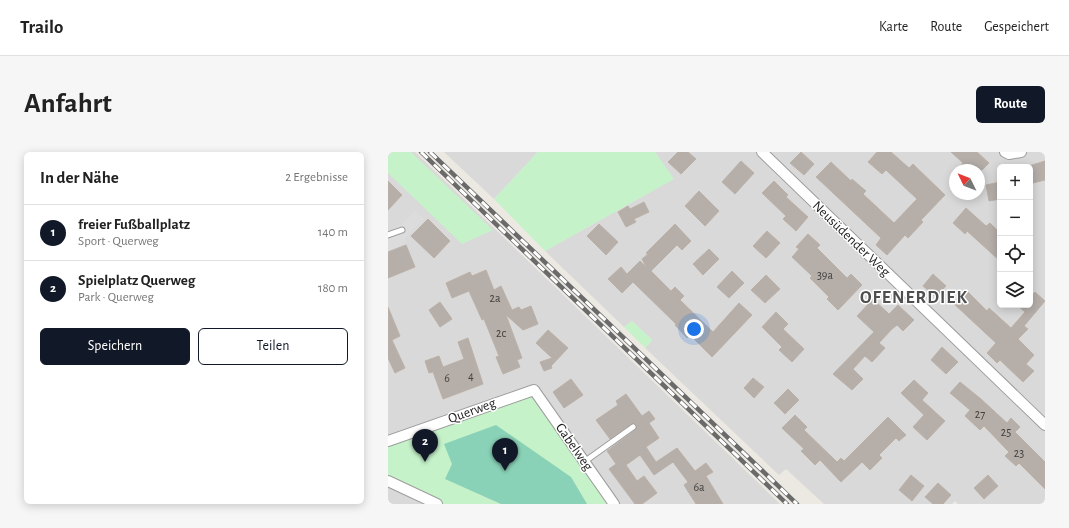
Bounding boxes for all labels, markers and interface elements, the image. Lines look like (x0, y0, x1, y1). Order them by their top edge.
text: Trailo (20, 18, 63, 37)
text: Karte (879, 20, 908, 34)
text: Route (930, 20, 962, 34)
text: Gespeichert (984, 20, 1049, 34)
button: Route (976, 86, 1045, 123)
text: Anfahrt (24, 90, 112, 118)
north arrow (949, 164, 985, 200)
map controls (997, 164, 1033, 308)
button: + (997, 164, 1033, 200)
text: In der Nähe (40, 169, 119, 186)
text: 2 Ergebnisse (285, 171, 348, 184)
street label: Neusüdender Weg (810, 199, 893, 279)
button: − (997, 200, 1033, 236)
text: freier Fußballplatz (78, 217, 190, 232)
text: 1 (51, 226, 55, 239)
text: 140 m (318, 226, 348, 239)
text: Sport · Querweg (78, 235, 159, 248)
button: locate (997, 236, 1033, 272)
house number: 39a (817, 269, 834, 281)
button: layers (997, 272, 1033, 308)
text: Spielplatz Querweg (78, 273, 195, 288)
text: 2 (50, 282, 56, 295)
text: 180 m (318, 282, 348, 295)
district label: OFENERDIEK (860, 289, 968, 307)
text: Park · Querweg (78, 291, 154, 304)
house number: 2a (489, 292, 501, 304)
your location (684, 319, 704, 339)
house number: 2c (496, 327, 506, 339)
button: Speichern (40, 328, 190, 365)
button: Teilen (198, 328, 348, 365)
house number: 4 (468, 370, 474, 382)
house number: 6 (444, 372, 450, 384)
street label: Querweg (446, 396, 498, 426)
house number: 27 (975, 408, 985, 420)
street label: Gabelweg (553, 421, 595, 473)
house number: 25 (1001, 426, 1011, 438)
pin: 2 (412, 429, 438, 462)
pin: 1 (492, 438, 518, 471)
house number: 23 (1014, 447, 1024, 459)
house number: 6a (693, 481, 705, 493)

